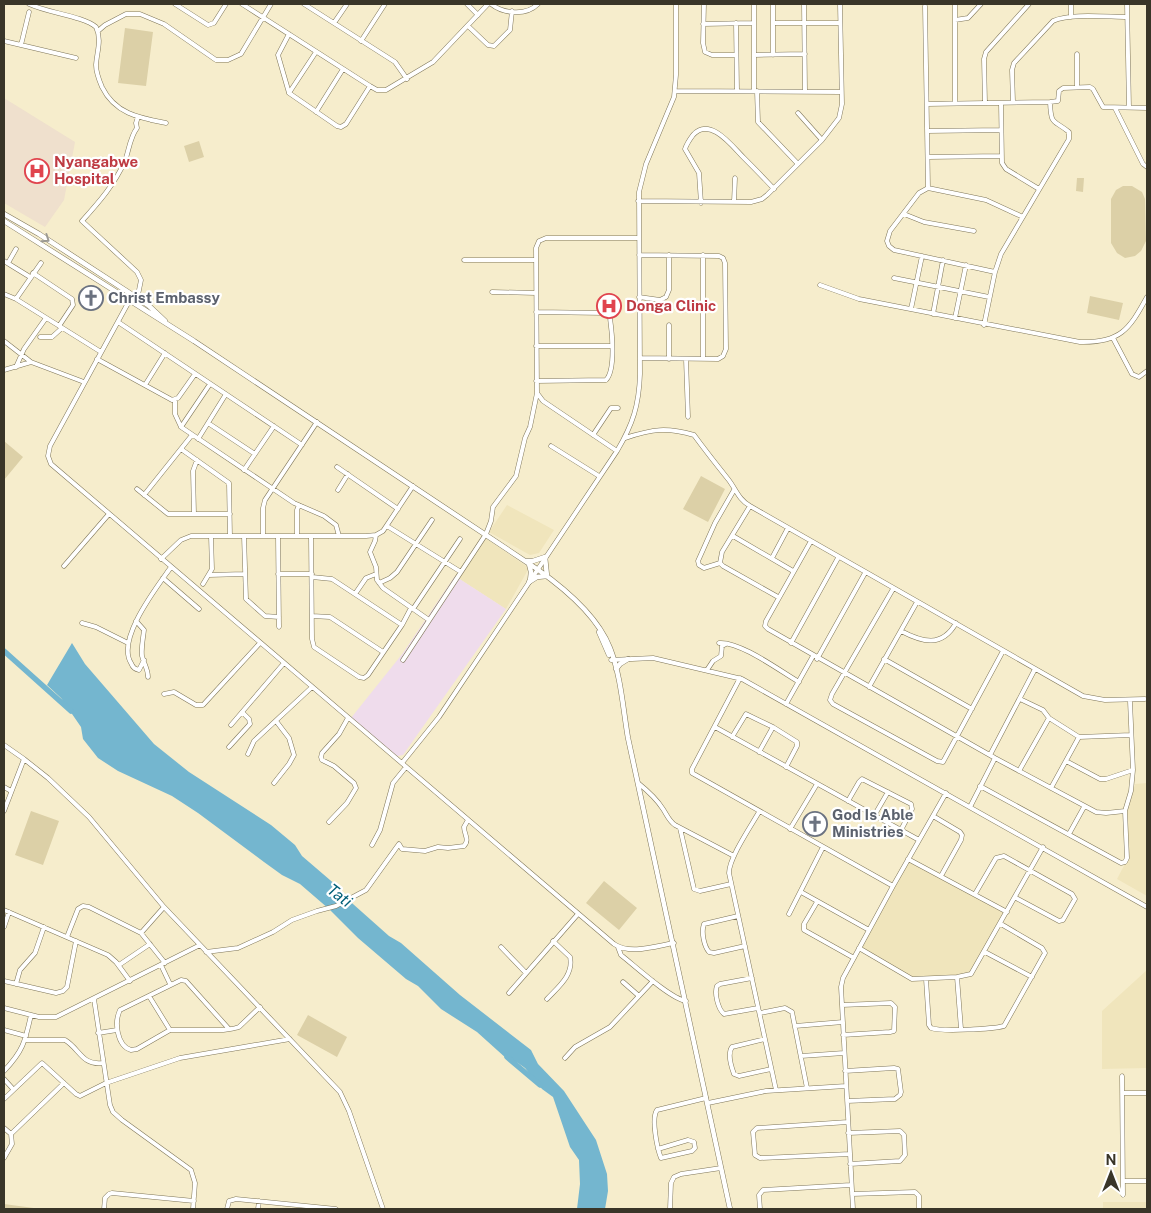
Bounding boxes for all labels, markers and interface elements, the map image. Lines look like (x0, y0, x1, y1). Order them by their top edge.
place label: Nyangabwe Hospital (54, 153, 138, 187)
hospital icon: Nyangabwe Hospital (24, 158, 50, 184)
one-way arrow (40, 232, 49, 242)
church icon: Christ Embassy (78, 285, 104, 311)
place label: Christ Embassy (108, 289, 220, 306)
hospital icon: Donga Clinic (596, 293, 622, 319)
place label: Donga Clinic (626, 297, 716, 314)
place label: God Is Able Ministries (832, 806, 913, 840)
church icon: God Is Able Ministries (802, 811, 828, 837)
water label: Tati (323, 880, 356, 911)
north arrow (1086, 1148, 1136, 1198)
text: N (1106, 1152, 1116, 1168)

